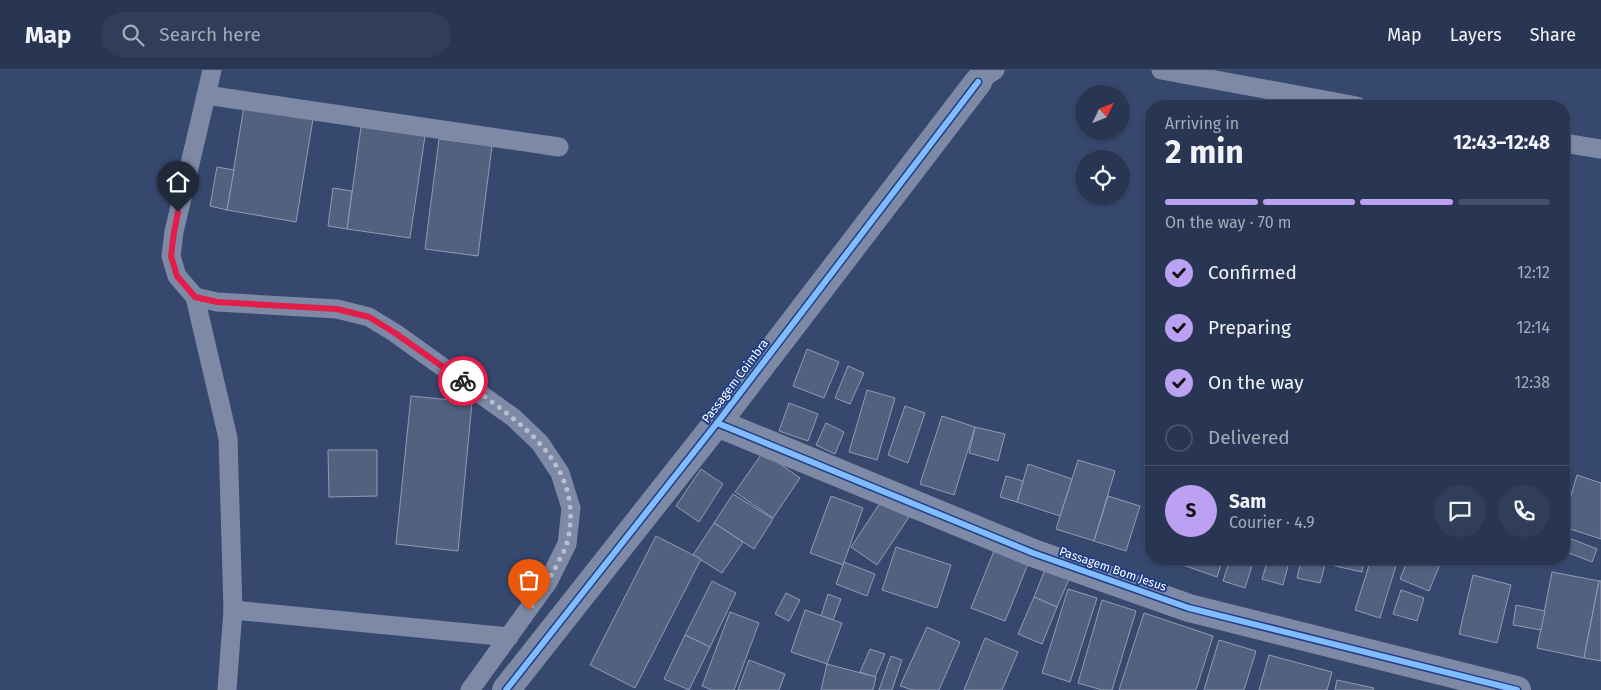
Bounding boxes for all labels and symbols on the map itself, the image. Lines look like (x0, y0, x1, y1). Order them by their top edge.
north arrow (1075, 85, 1130, 140)
pin (157, 161, 199, 212)
street label: Passagem Coimbra (699, 336, 771, 426)
courier (438, 356, 488, 406)
street label: Passagem Bom Jesus (1058, 544, 1169, 594)
pin (508, 559, 550, 610)

